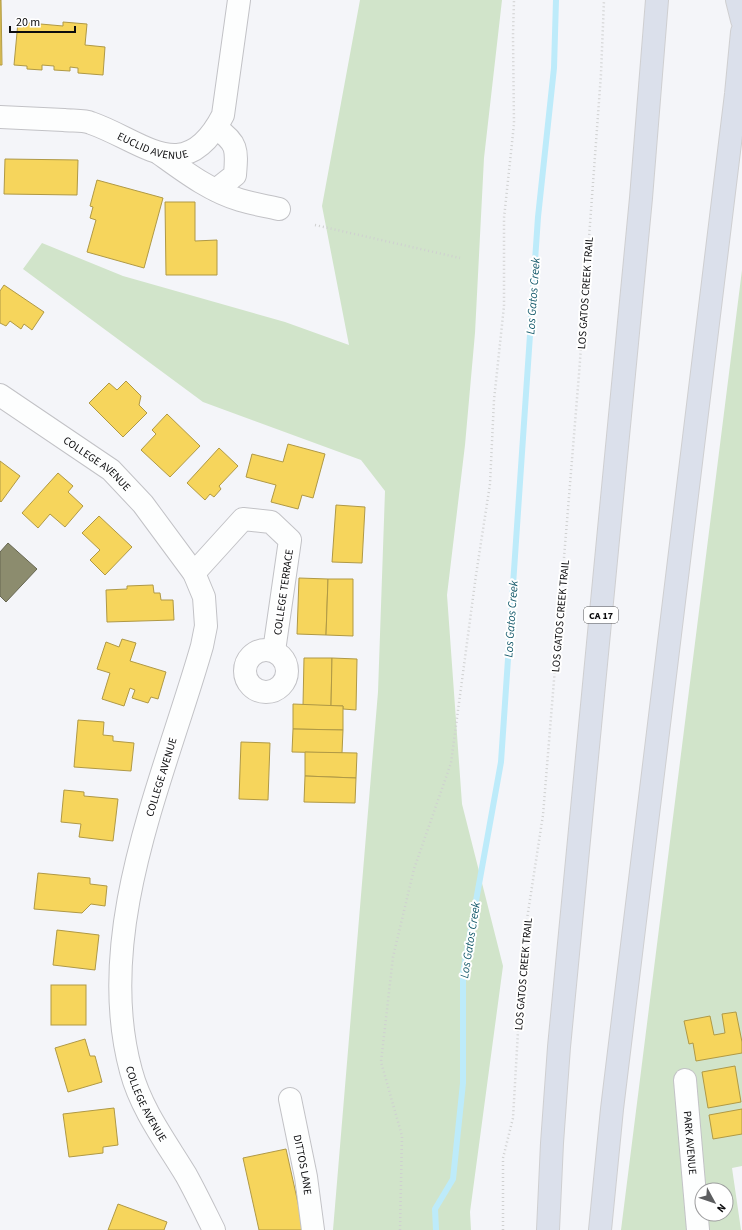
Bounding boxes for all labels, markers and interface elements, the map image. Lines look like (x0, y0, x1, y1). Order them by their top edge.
scale bar (10, 8, 75, 34)
text: 20 m (16, 14, 40, 31)
street label: EUCLID AVENUE (115, 129, 190, 163)
street label: LOS GATOS CREEK TRAIL (574, 236, 597, 350)
water label: Los Gatos Creek (522, 257, 545, 335)
street label: COLLEGE AVENUE (60, 433, 134, 495)
street label: COLLEGE TERRACE (270, 548, 297, 636)
street label: LOS GATOS CREEK TRAIL (548, 559, 573, 673)
water label: Los Gatos Creek (500, 580, 523, 658)
road number: CA 17 (584, 607, 618, 623)
street label: COLLEGE AVENUE (142, 736, 181, 818)
water label: Los Gatos Creek (456, 900, 485, 980)
street label: LOS GATOS CREEK TRAIL (511, 917, 536, 1031)
street label: COLLEGE AVENUE (122, 1064, 170, 1145)
street label: PARK AVENUE (680, 1110, 700, 1175)
street label: DITTOS LANE (290, 1133, 315, 1196)
north arrow (694, 1182, 734, 1222)
text: N (713, 1200, 729, 1216)

